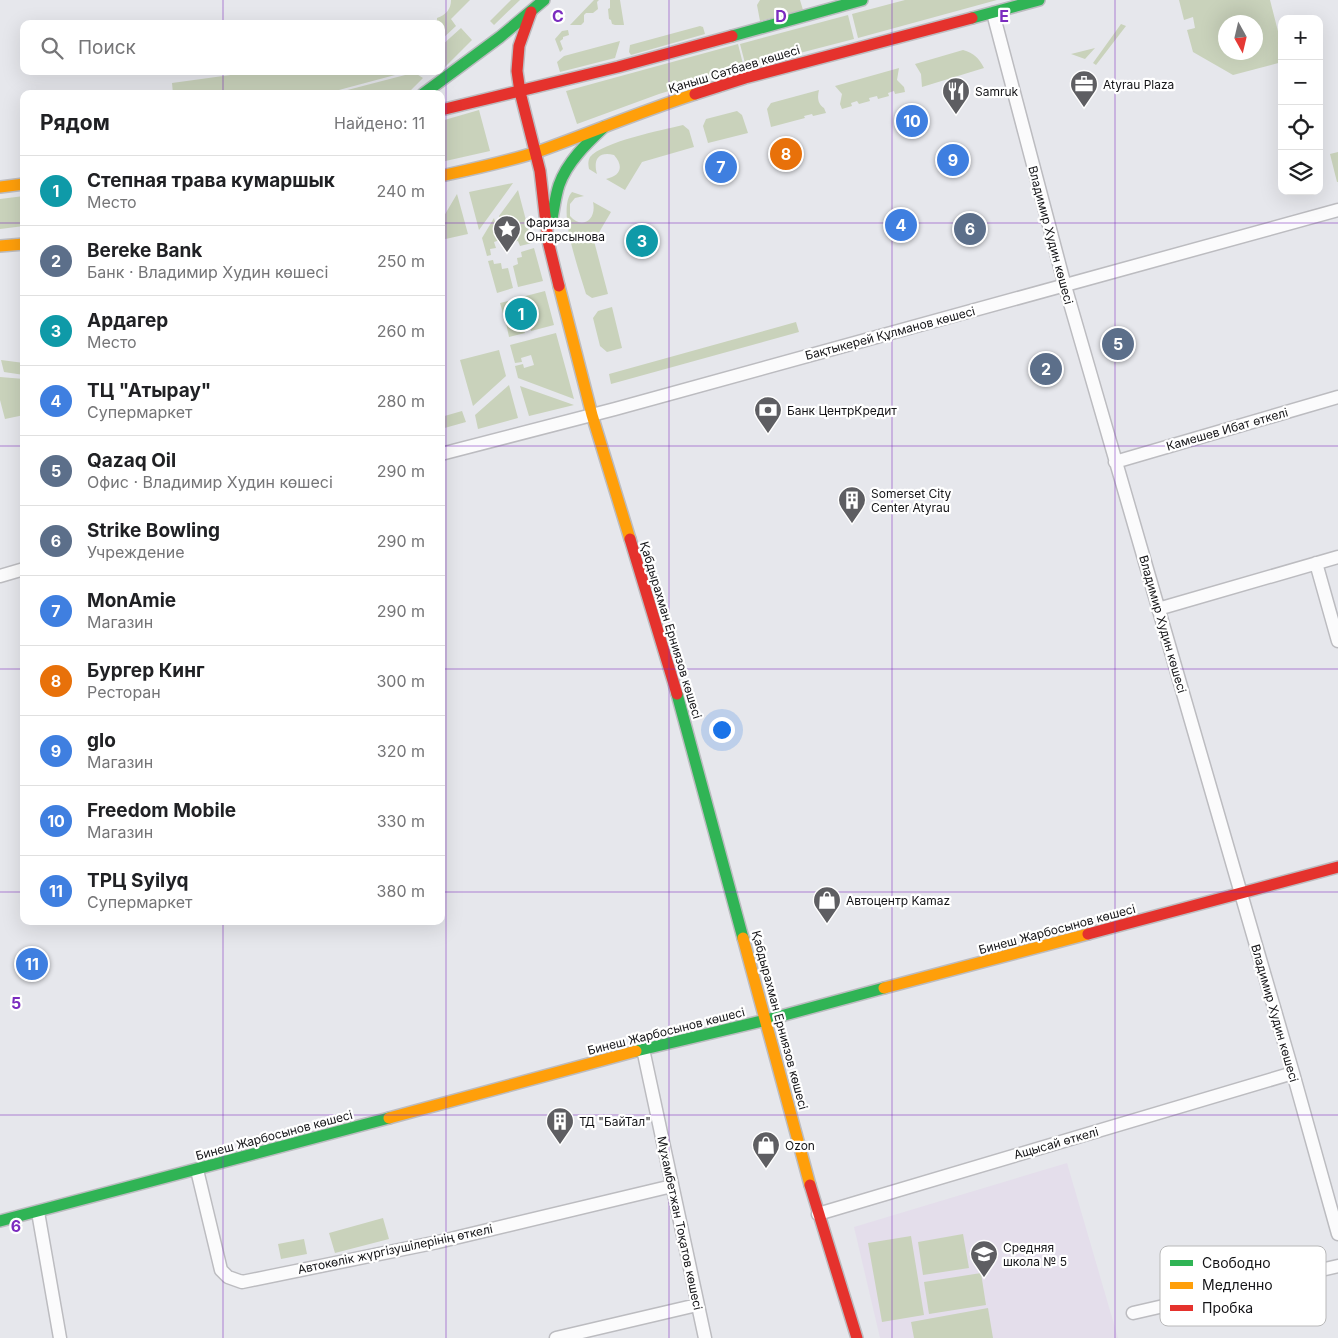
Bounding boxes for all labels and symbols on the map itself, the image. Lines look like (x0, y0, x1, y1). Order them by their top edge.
text: C (552, 6, 564, 26)
text: D (775, 6, 787, 26)
text: E (999, 6, 1009, 26)
north arrow (1218, 15, 1263, 60)
street label: Қаныш Сәтбаев көшесі (666, 42, 802, 96)
office icon: Atyrau Plaza (1069, 69, 1099, 108)
restaurant icon: Samruk (941, 76, 971, 115)
place label: Atyrau Plaza (1103, 77, 1174, 92)
place label: Samruk (975, 84, 1019, 99)
pin: 10 (896, 102, 928, 140)
pin: 8 (770, 135, 802, 173)
pin: 9 (937, 141, 969, 179)
pin: 7 (705, 148, 737, 186)
street label: Владимир Худин көшесі (1025, 164, 1077, 306)
pin: 4 (885, 206, 917, 244)
pin: 6 (954, 210, 986, 248)
place icon: Фариза Онгарсынова (492, 214, 522, 253)
place label: Фариза Онгарсынова (526, 215, 605, 244)
pin: 3 (626, 222, 658, 260)
pin: 1 (505, 295, 537, 333)
street label: Бақтыкерей Құлманов көшесі (803, 303, 977, 363)
pin: 5 (1102, 325, 1134, 363)
pin: 2 (1030, 350, 1062, 388)
bank icon: Банк ЦентрКредит (753, 395, 783, 434)
place label: Банк ЦентрКредит (787, 403, 897, 418)
street label: Камешев Ибат өткелі (1164, 404, 1290, 454)
building icon: Somerset City Center Atyrau (837, 485, 867, 524)
place label: Somerset City Center Atyrau (871, 486, 951, 515)
street label: Қабдырахман Ерниязов көшесі (637, 540, 705, 721)
street label: Владимир Худин көшесі (1136, 553, 1190, 695)
your location (709, 717, 735, 743)
shop icon: Автоцентр Kamaz (812, 885, 842, 924)
place label: Автоцентр Kamaz (846, 893, 950, 908)
street label: Бинеш Жарбосынов көшесі (977, 901, 1137, 957)
street label: Қабдырахман Ерниязов көшесі (749, 929, 811, 1111)
street label: Владимир Худин көшесі (1248, 942, 1302, 1084)
pin: 11 (16, 945, 48, 983)
text: 5 (11, 993, 21, 1013)
street label: Бинеш Жарбосынов көшесі (586, 1004, 746, 1058)
building icon: ТД "БайТал" (545, 1106, 575, 1145)
street label: Бинеш Жарбосынов көшесі (194, 1107, 354, 1163)
place label: ТД "БайТал" (579, 1114, 651, 1129)
street label: Ащысай өткелі (1012, 1124, 1100, 1162)
shop icon: Ozon (751, 1130, 781, 1169)
street label: Мұхамбетжан Тоқатов көшесі (654, 1135, 706, 1311)
place label: Ozon (785, 1138, 815, 1153)
text: 6 (11, 1216, 21, 1236)
street label: Автокөлік жүргізушілерінің өткелі (296, 1221, 494, 1277)
school or university icon: Средняя школа № 5 (969, 1239, 999, 1278)
place label: Средняя школа № 5 (1003, 1240, 1067, 1269)
legend (1160, 1246, 1326, 1326)
text: Свободно (1202, 1254, 1271, 1271)
text: Медленно (1202, 1276, 1273, 1293)
text: Пробка (1202, 1299, 1253, 1316)

